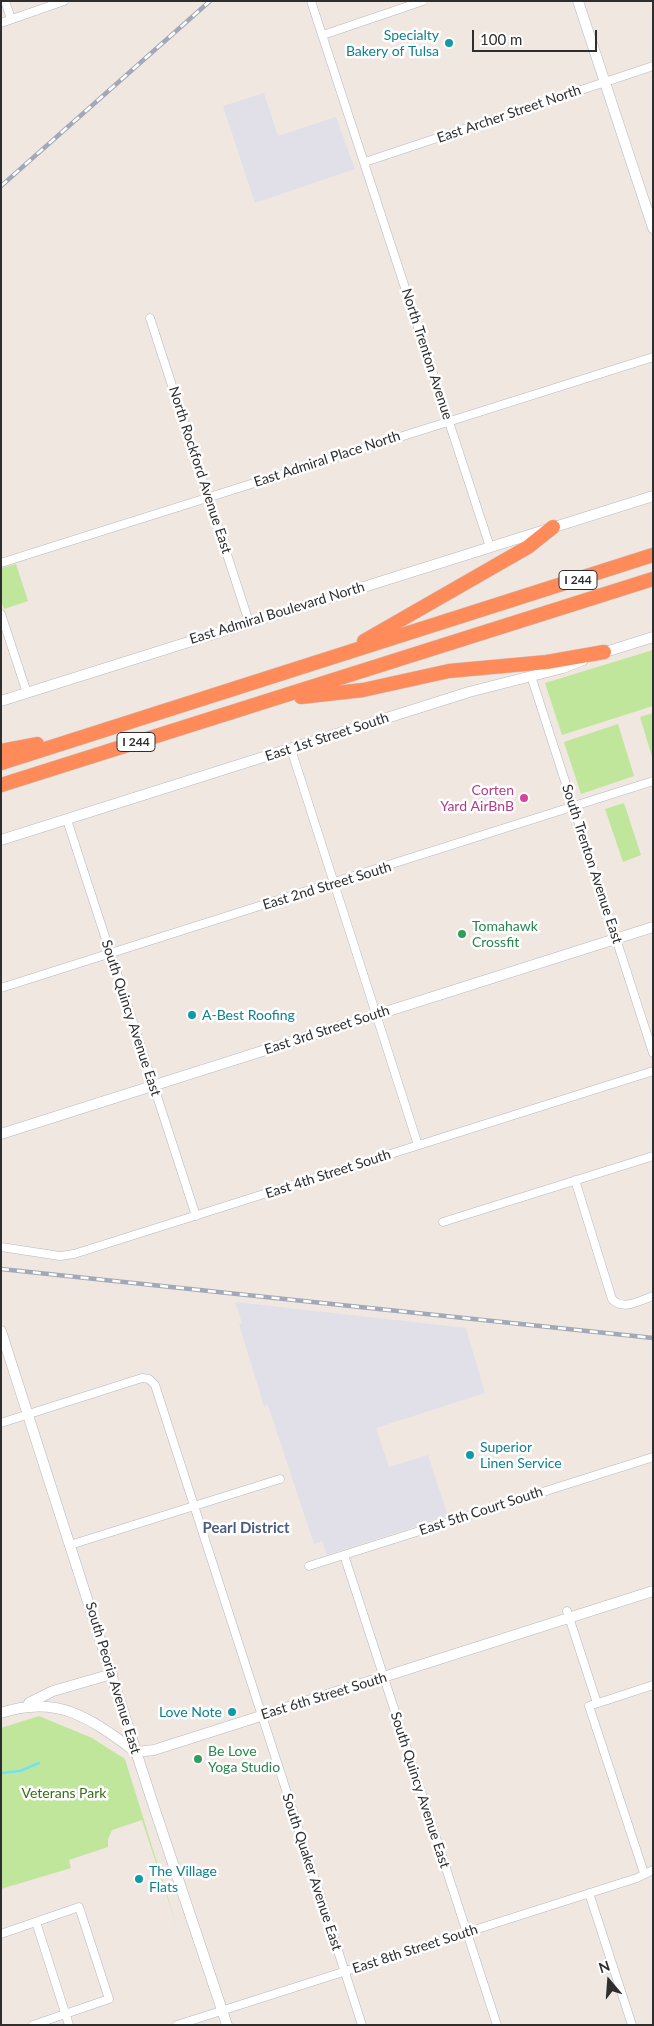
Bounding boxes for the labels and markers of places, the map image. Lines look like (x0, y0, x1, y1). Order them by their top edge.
place label: Specialty Bakery of Tulsa (346, 27, 439, 59)
marker: Specialty Bakery of Tulsa (443, 37, 455, 49)
place label: Corten Yard AirBnB (440, 782, 514, 814)
marker: Corten Yard AirBnB (518, 792, 530, 804)
place label: Tomahawk Crossfit (472, 918, 538, 950)
marker: Tomahawk Crossfit (456, 928, 468, 940)
place label: A-Best Roofing (202, 1007, 295, 1023)
marker: A-Best Roofing (186, 1009, 198, 1021)
place label: Superior Linen Service (480, 1439, 562, 1471)
marker: Superior Linen Service (464, 1449, 476, 1461)
place label: Love Note (159, 1704, 222, 1720)
marker: Love Note (226, 1706, 238, 1718)
place label: Be Love Yoga Studio (208, 1743, 280, 1775)
marker: Be Love Yoga Studio (192, 1753, 204, 1765)
place label: The Village Flats (149, 1863, 217, 1895)
marker: The Village Flats (133, 1873, 145, 1885)

